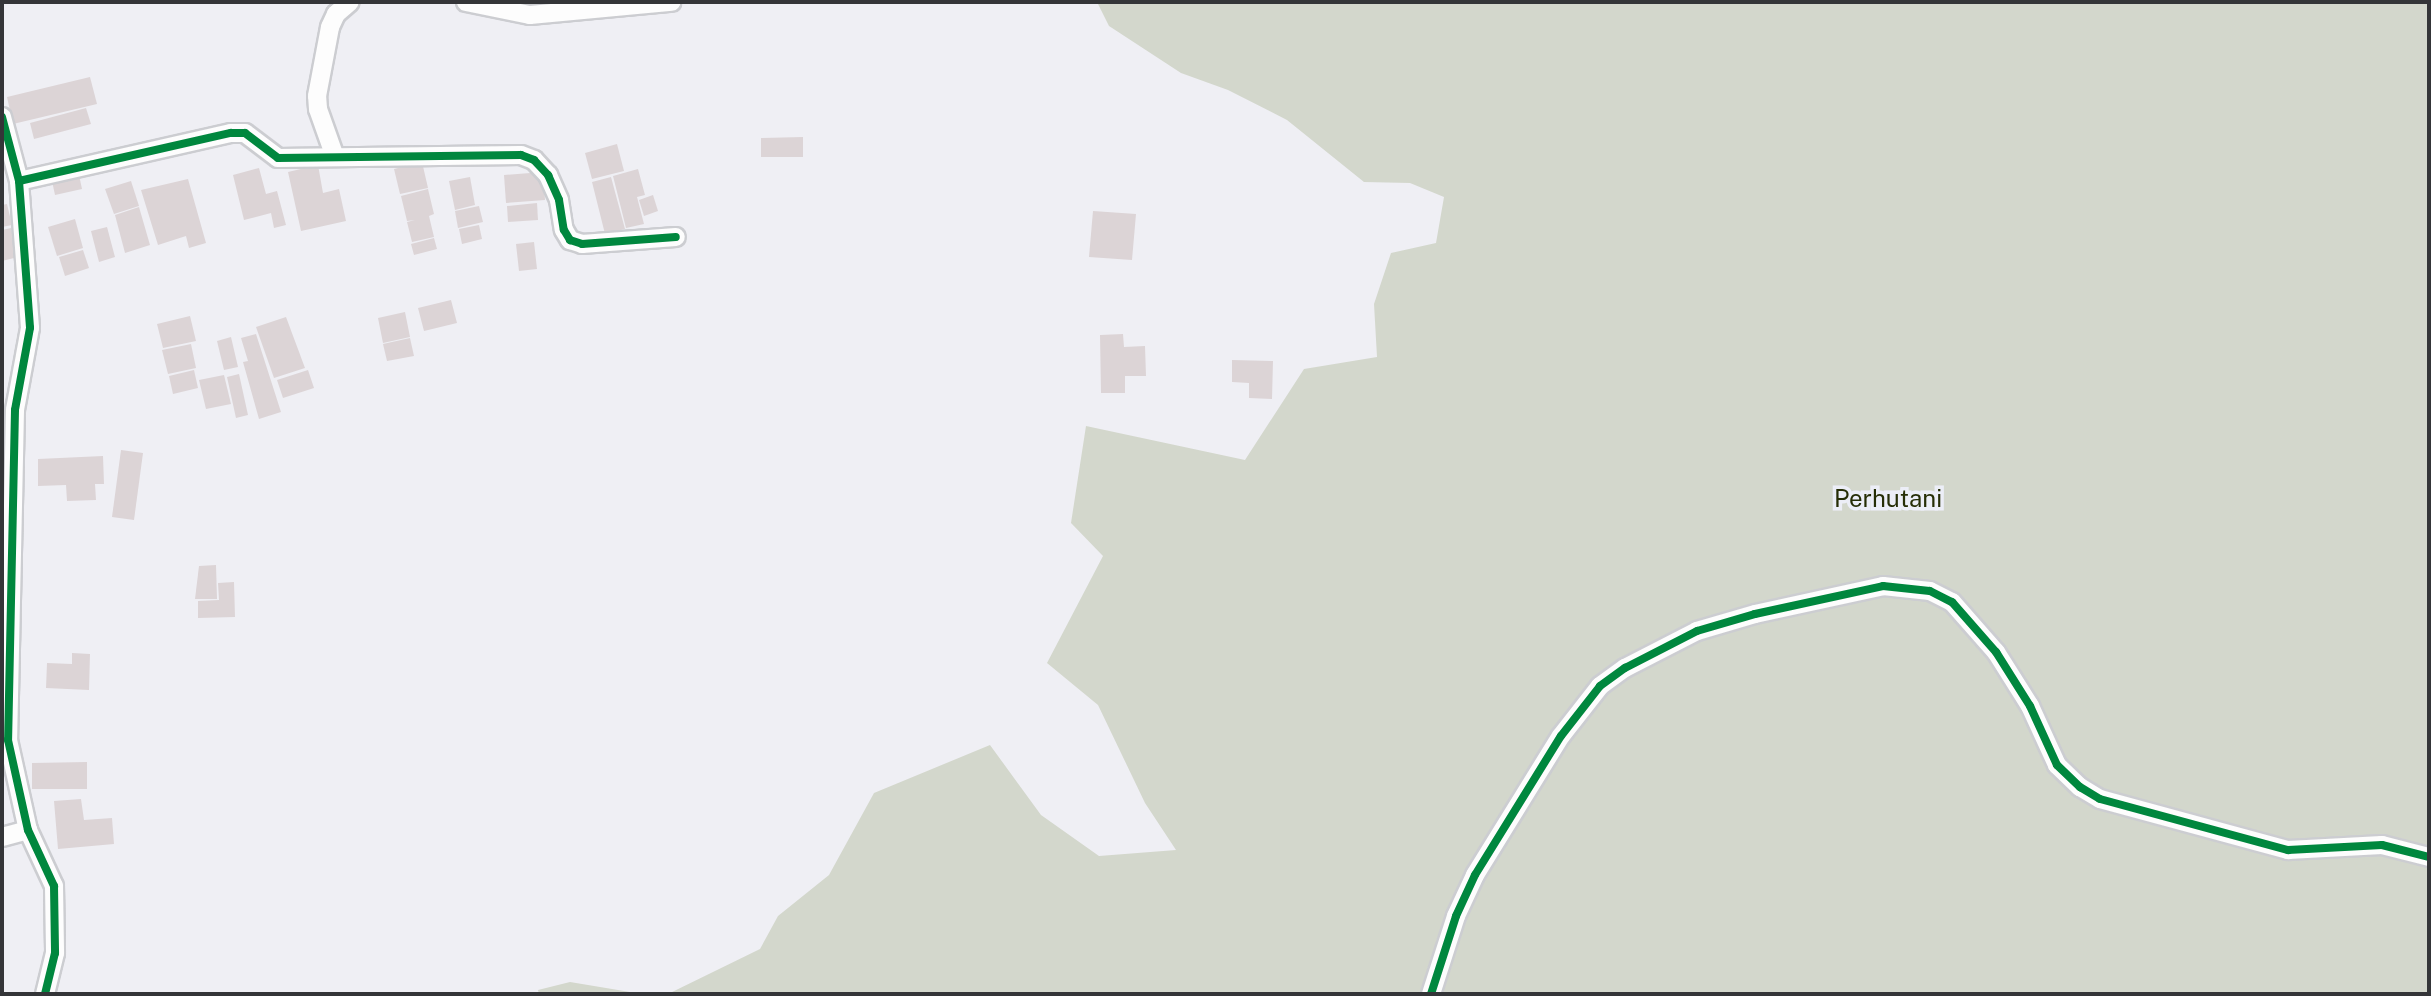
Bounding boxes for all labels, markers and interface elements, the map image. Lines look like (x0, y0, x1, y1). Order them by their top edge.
park label: Perhutani (1834, 485, 1942, 513)

